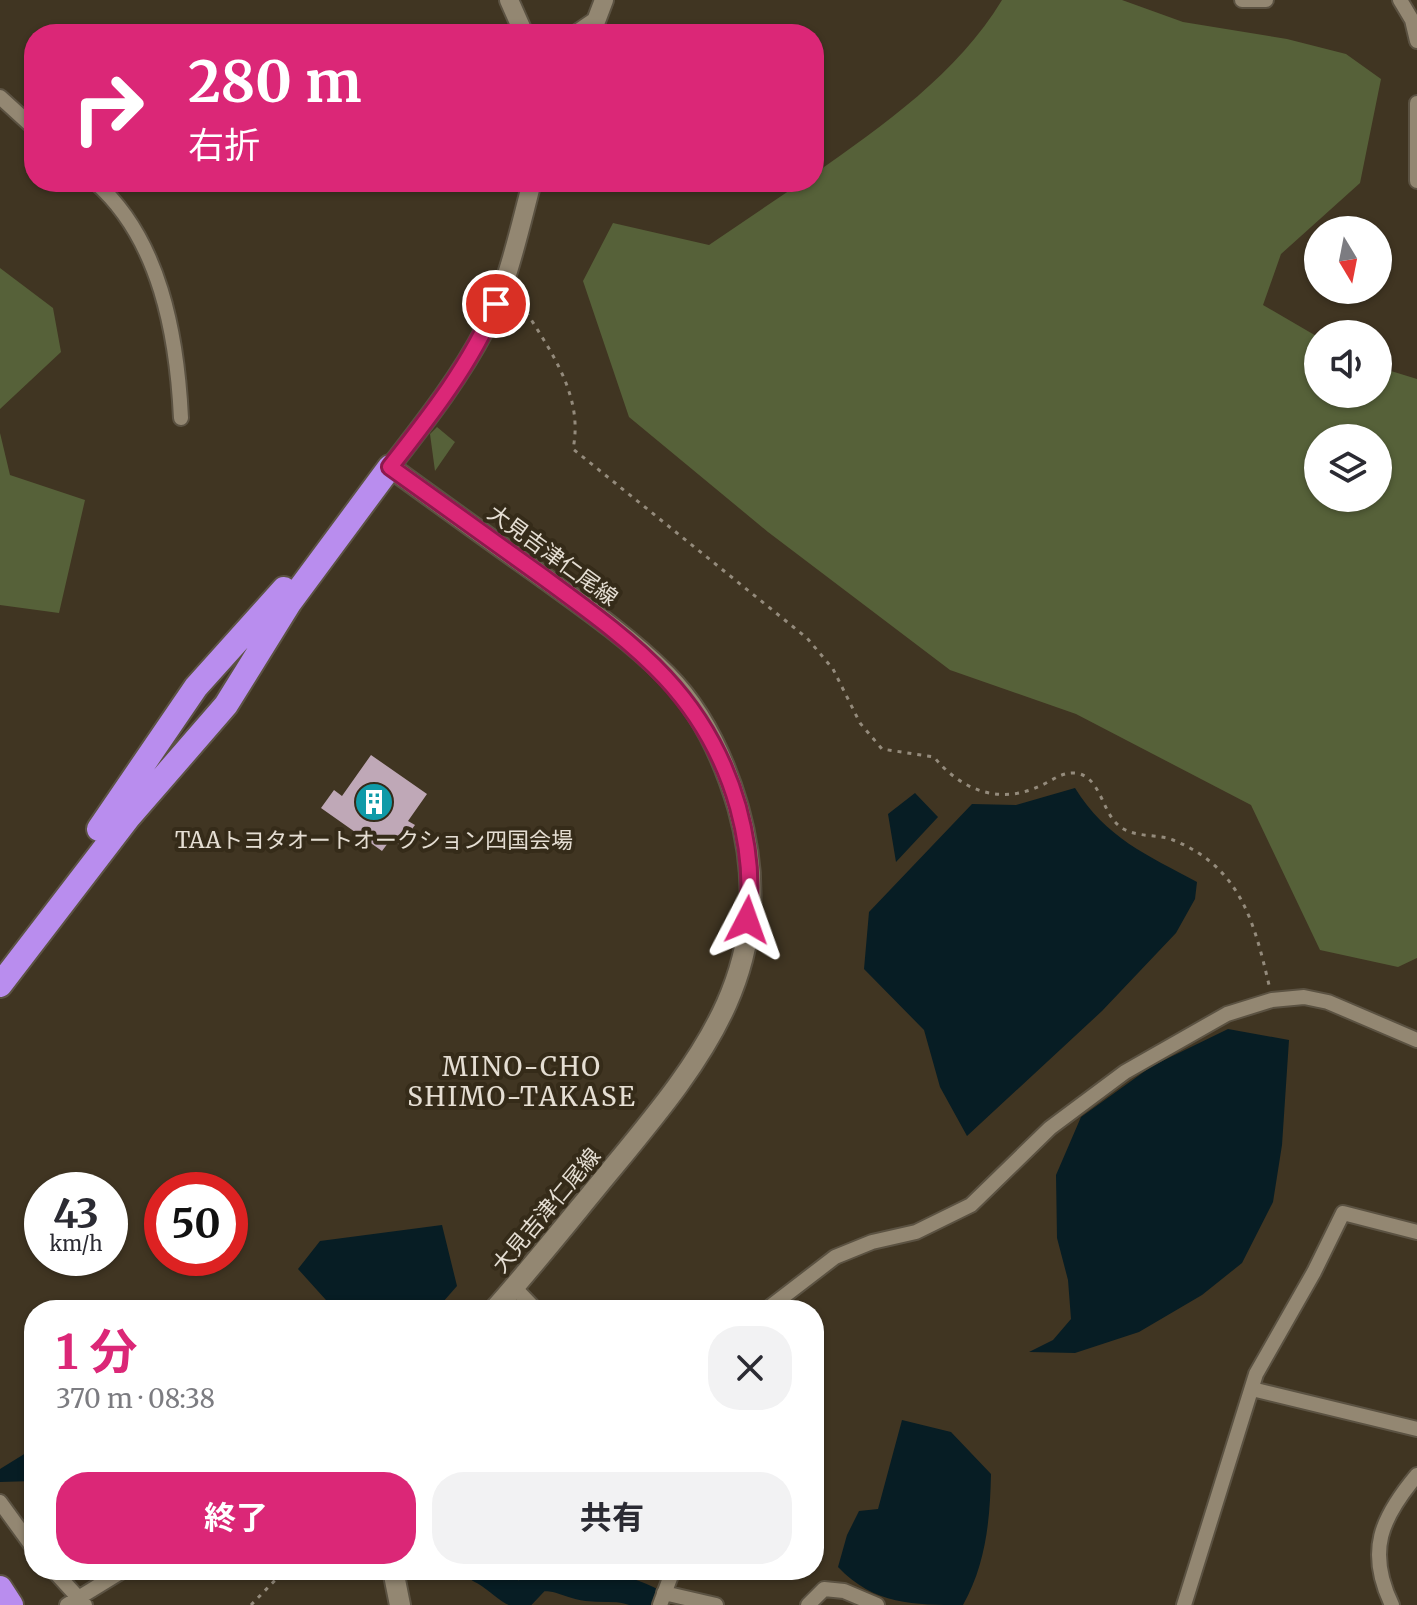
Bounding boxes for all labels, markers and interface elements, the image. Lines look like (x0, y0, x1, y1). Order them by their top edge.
text: 280 m (188, 47, 362, 117)
icon: right (56, 56, 160, 160)
text: 右折 (188, 123, 260, 168)
north arrow (1304, 216, 1392, 304)
map controls (1304, 216, 1392, 512)
pin (462, 270, 530, 338)
icon: arrive (474, 282, 518, 326)
button: sound (1304, 320, 1392, 408)
button: layers (1304, 424, 1392, 512)
street label: 大見吉津仁尾線 (482, 498, 624, 612)
building icon: TAAトヨタオートオークション四国会場 (353, 781, 395, 823)
place label: TAAトヨタオートオークション四国会場 (175, 826, 573, 854)
position arrow (705, 878, 789, 962)
district label: MINO-CHO SHIMO-TAKASE (407, 1050, 637, 1113)
street label: 大見吉津仁尾線 (486, 1142, 606, 1278)
speed limit sign: 50 (144, 1172, 248, 1276)
text: 43 (53, 1189, 99, 1239)
text: km/h (50, 1231, 102, 1256)
text: 1 分 (56, 1322, 138, 1382)
button: close (708, 1326, 792, 1410)
text: 370 m · 08:38 (56, 1382, 215, 1415)
button: 終了 (56, 1472, 416, 1564)
button: 共有 (432, 1472, 792, 1564)

